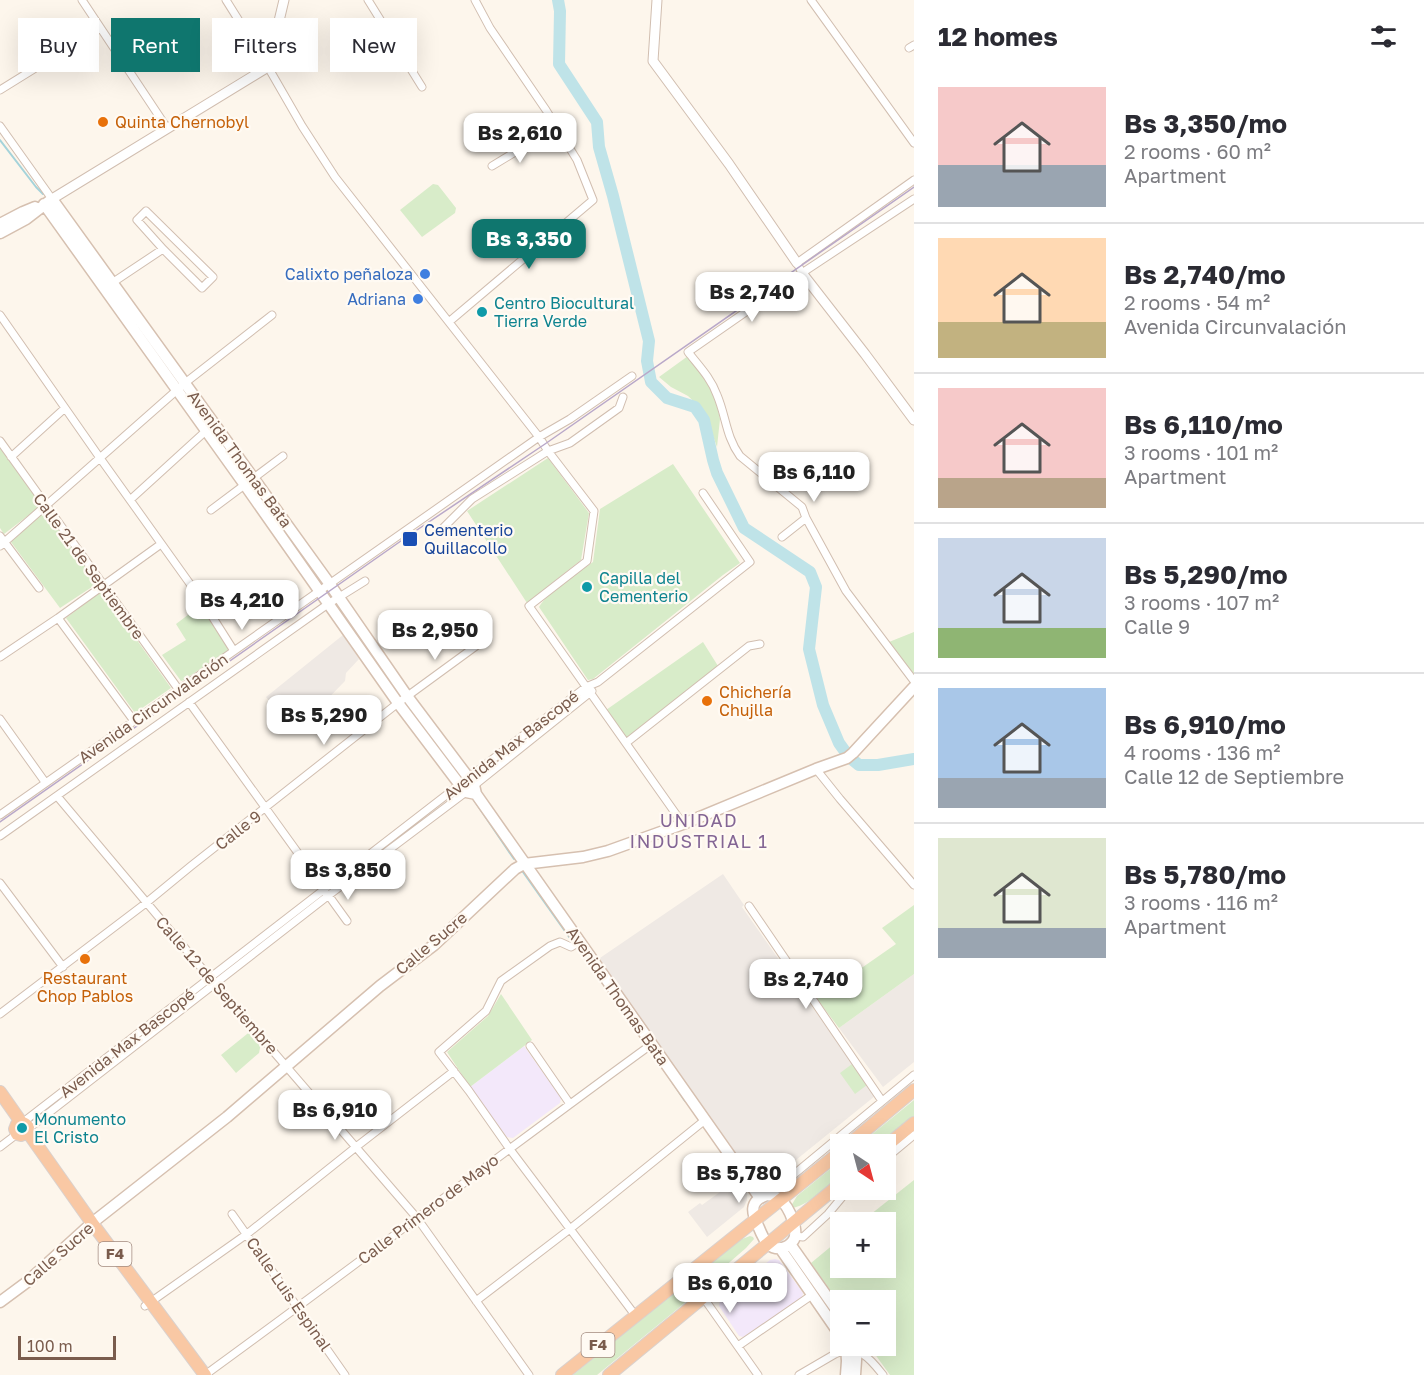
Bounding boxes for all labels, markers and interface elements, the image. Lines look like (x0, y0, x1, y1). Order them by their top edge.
chip: Buy (18, 18, 99, 72)
chip: Rent (111, 18, 200, 72)
chip: Filters (212, 18, 318, 72)
chip: New (330, 18, 417, 72)
icon: filters (1367, 20, 1400, 53)
text: 12 homes (938, 21, 1058, 52)
text: Bs 3,350/mo (1124, 108, 1287, 139)
icon: home (986, 111, 1058, 183)
place label: Quinta Chernobyl (115, 112, 249, 132)
pin: Bs 2,610 (458, 113, 582, 164)
marker: Quinta Chernobyl (96, 115, 110, 129)
text: Bs 2,610 (478, 120, 562, 144)
text: 2 rooms · 60 m² (1124, 139, 1271, 163)
text: Apartment (1124, 163, 1227, 187)
pin: Bs 3,350 (467, 219, 591, 270)
text: Bs 3,350 (486, 226, 572, 250)
text: Bs 2,740/mo (1124, 259, 1286, 290)
icon: home (986, 262, 1058, 334)
place label: Calixto peñaloza (285, 264, 413, 284)
marker: Calixto peñaloza (418, 267, 432, 281)
pin: Bs 2,740 (690, 272, 814, 323)
text: Bs 2,740 (709, 279, 795, 303)
place label: Adriana (347, 289, 406, 309)
text: 2 rooms · 54 m² (1124, 290, 1270, 314)
marker: Adriana (411, 292, 425, 306)
place label: Centro Biocultural Tierra Verde (494, 293, 634, 331)
marker: Centro Biocultural Tierra Verde (475, 305, 489, 319)
text: Avenida Circunvalación (1124, 314, 1346, 338)
street label: Avenida Thomas Bata (183, 386, 297, 532)
text: Bs 6,110/mo (1124, 409, 1283, 440)
icon: home (986, 412, 1058, 484)
text: 3 rooms · 101 m² (1124, 440, 1278, 464)
pin: Bs 6,110 (752, 452, 876, 503)
text: Bs 6,110 (773, 459, 856, 483)
text: Apartment (1124, 464, 1227, 488)
street label: Calle 21 de Septiembre (29, 489, 149, 643)
place label: Cementerio Quillacollo (424, 520, 513, 558)
marker: Cementerio Quillacollo (401, 530, 419, 548)
text: Bs 5,290/mo (1124, 559, 1288, 590)
icon: home (986, 562, 1058, 634)
place label: Capilla del Cementerio (599, 568, 688, 606)
pin: Bs 4,210 (180, 580, 304, 631)
marker: Capilla del Cementerio (580, 580, 594, 594)
text: Bs 4,210 (200, 587, 284, 611)
text: 3 rooms · 107 m² (1124, 590, 1279, 614)
pin: Bs 2,950 (373, 610, 497, 661)
text: Calle 9 (1124, 614, 1190, 638)
text: Bs 2,950 (392, 617, 478, 641)
street label: Avenida Circunvalación (74, 649, 232, 767)
place label: Chichería Chujlla (719, 682, 791, 720)
street label: Avenida Max Bascopé (439, 686, 583, 804)
marker: Chichería Chujlla (700, 694, 714, 708)
pin: Bs 5,290 (262, 695, 386, 746)
text: Bs 5,290 (281, 702, 367, 726)
text: Bs 6,910/mo (1124, 709, 1286, 740)
icon: home (986, 712, 1058, 784)
text: 4 rooms · 136 m² (1124, 740, 1281, 764)
text: Calle 12 de Septiembre (1124, 764, 1344, 788)
street label: Calle 9 (211, 806, 265, 854)
district label: UNIDAD INDUSTRIAL 1 (629, 809, 769, 852)
pin: Bs 3,850 (286, 850, 410, 901)
text: Bs 3,850 (305, 857, 391, 881)
text: Bs 5,780/mo (1124, 859, 1286, 890)
icon: home (986, 862, 1058, 934)
text: 3 rooms · 116 m² (1124, 890, 1278, 914)
street label: Calle Sucre (391, 907, 471, 979)
street label: Calle 12 de Septiembre (152, 912, 282, 1058)
text: Apartment (1124, 914, 1227, 938)
street label: Avenida Thomas Bata (563, 923, 673, 1069)
marker: Restaurant Chop Pablos (78, 952, 92, 966)
pin: Bs 2,740 (744, 959, 868, 1010)
text: Bs 2,740 (763, 966, 849, 990)
place label: Restaurant Chop Pablos (37, 968, 133, 1006)
street label: Avenida Max Bascopé (55, 984, 199, 1102)
pin: Bs 6,910 (273, 1090, 397, 1141)
text: Bs 6,910 (292, 1097, 378, 1121)
place label: Monumento El Cristo (34, 1109, 126, 1147)
marker: Monumento El Cristo (15, 1121, 29, 1135)
north arrow (830, 1134, 896, 1200)
map controls (830, 1134, 896, 1356)
street label: Calle Primero de Mayo (354, 1149, 502, 1269)
pin: Bs 5,780 (677, 1153, 801, 1204)
text: Bs 5,780 (696, 1160, 782, 1184)
button: + (830, 1212, 896, 1278)
street label: Calle Sucre (19, 1218, 97, 1290)
street label: Calle Luis Espinal (242, 1233, 336, 1355)
road number: F4 (98, 1242, 132, 1266)
pin: Bs 6,010 (668, 1263, 792, 1314)
text: Bs 6,010 (687, 1270, 773, 1294)
button: − (830, 1290, 896, 1356)
scale bar (18, 1333, 116, 1360)
road number: F4 (582, 1333, 614, 1357)
text: 100 m (27, 1336, 73, 1356)

